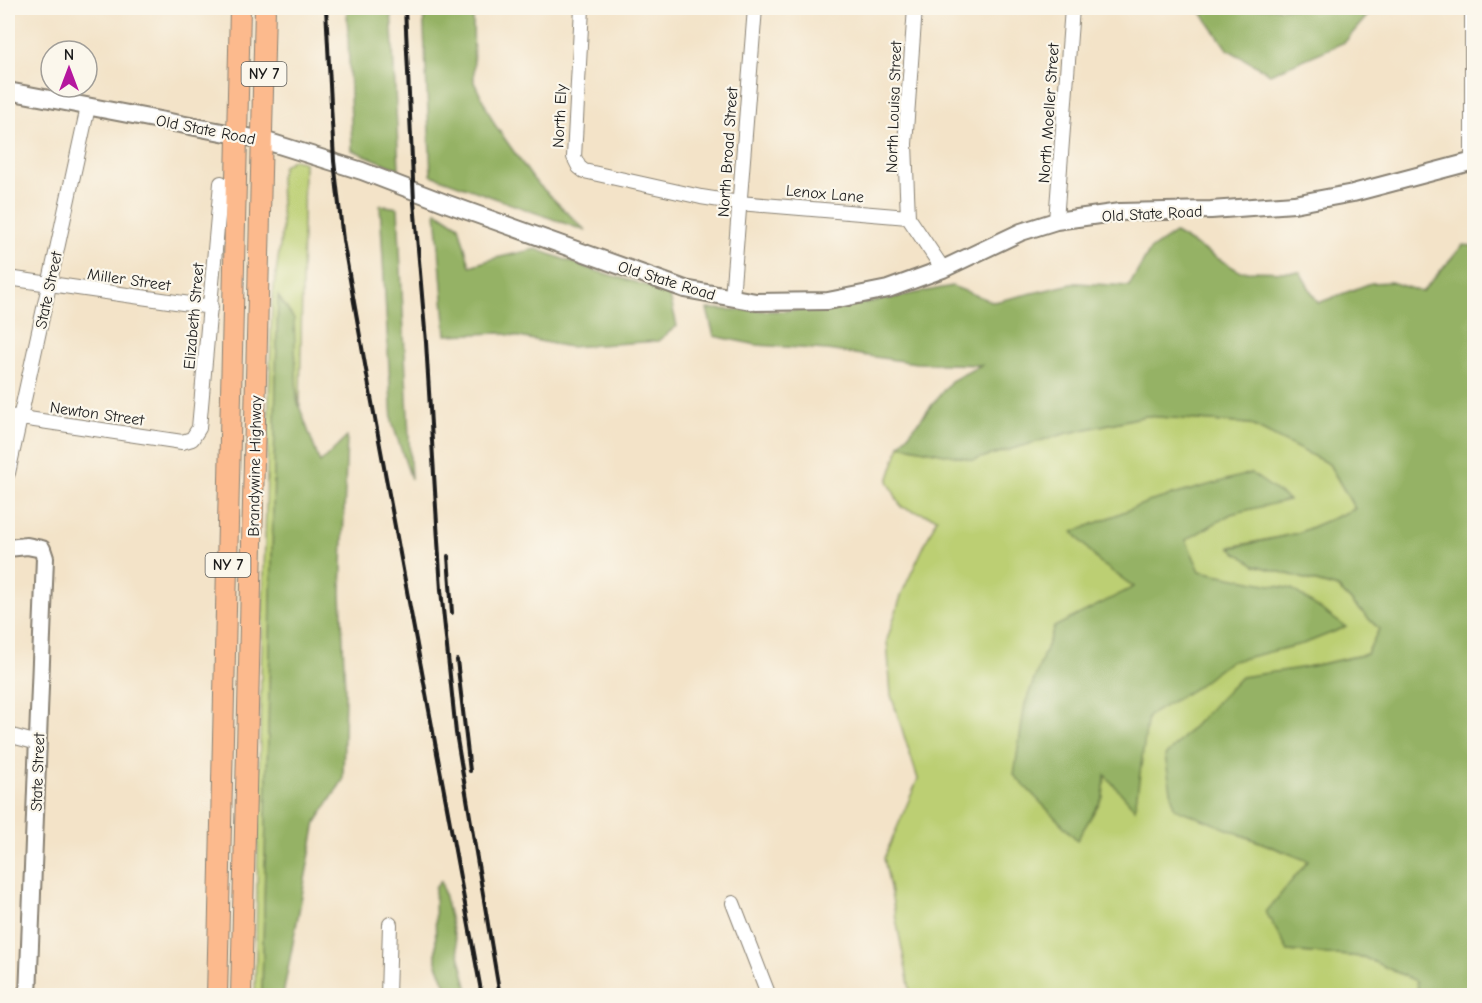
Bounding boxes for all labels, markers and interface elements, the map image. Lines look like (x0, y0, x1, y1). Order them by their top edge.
north arrow (39, 39, 99, 99)
street label: North Louisa Street (883, 40, 905, 173)
street label: North Moeller Street (1035, 42, 1063, 184)
text: N (64, 46, 74, 64)
road number: NY 7 (242, 62, 286, 86)
street label: North Ely (549, 83, 571, 149)
street label: North Broad Street (714, 86, 742, 218)
street label: Old State Road (155, 112, 257, 148)
street label: Lenox Lane (785, 182, 865, 206)
street label: Old State Road (1101, 202, 1203, 226)
street label: State Street (32, 249, 66, 331)
street label: Old State Road (616, 258, 718, 304)
street label: Elizabeth Street (180, 262, 208, 370)
street label: Miller Street (86, 265, 172, 295)
street label: Brandywine Highway (245, 394, 265, 537)
street label: Newton Street (49, 398, 146, 430)
road number: NY 7 (206, 553, 250, 577)
street label: State Street (28, 732, 48, 812)

